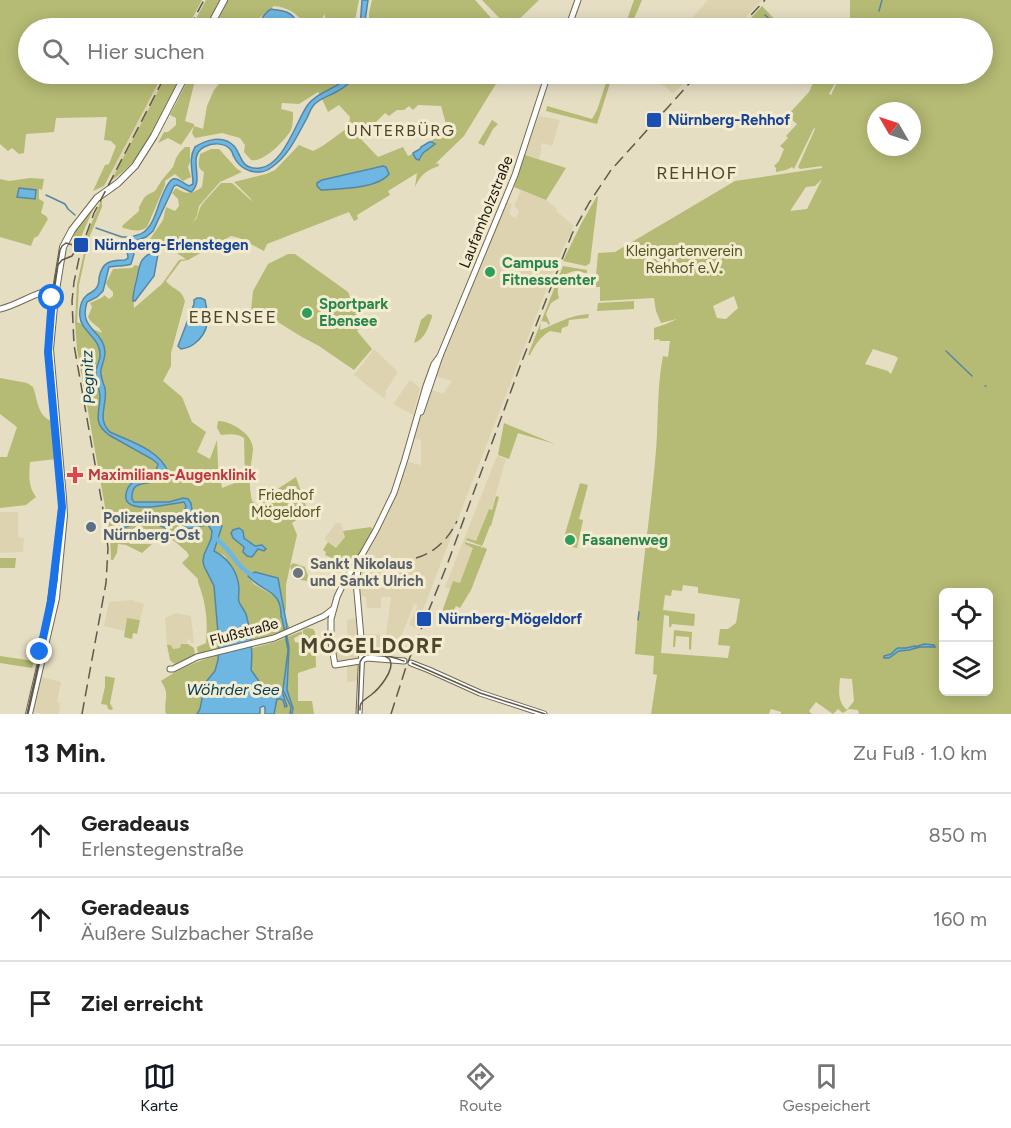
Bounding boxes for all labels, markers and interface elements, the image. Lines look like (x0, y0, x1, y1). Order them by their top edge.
search box (18, 18, 993, 84)
icon: search (39, 35, 72, 68)
text: Hier suchen (87, 38, 205, 65)
north arrow (867, 102, 921, 156)
marker: Nürnberg-Rehhof (645, 111, 663, 129)
place label: Nürnberg-Rehhof (668, 111, 790, 129)
district label: UNTERBÜRG (347, 121, 455, 140)
street label: Laufamholzstraße (455, 153, 517, 271)
district label: REHHOF (656, 162, 738, 184)
marker: Nürnberg-Erlenstegen (72, 236, 90, 254)
place label: Nürnberg-Erlenstegen (94, 236, 248, 254)
park label: Kleingartenverein Rehhof e.V. (625, 242, 743, 277)
place label: Campus Fitnesscenter (502, 254, 596, 289)
marker: Campus Fitnesscenter (483, 265, 497, 279)
route start (38, 284, 64, 310)
place label: Sportpark Ebensee (319, 295, 388, 330)
district label: EBENSEE (188, 306, 278, 328)
marker: Sportpark Ebensee (300, 306, 314, 320)
water label: Pegnitz (77, 349, 99, 404)
marker: Maximilians-Augenklinik (66, 466, 84, 484)
place label: Maximilians-Augenklinik (88, 466, 256, 484)
park label: Friedhof Mögeldorf (251, 486, 321, 521)
place label: Polizeiinspektion Nürnberg-Ost (103, 509, 220, 544)
marker: Polizeiinspektion Nürnberg-Ost (84, 520, 98, 534)
place label: Fasanenweg (582, 531, 668, 549)
marker: Fasanenweg (563, 533, 577, 547)
place label: Sankt Nikolaus und Sankt Ulrich (310, 555, 423, 590)
marker: Sankt Nikolaus und Sankt Ulrich (291, 566, 305, 580)
map controls (939, 588, 993, 696)
button: locate (939, 588, 993, 642)
marker: Nürnberg-Mögeldorf (415, 610, 433, 628)
place label: Nürnberg-Mögeldorf (438, 610, 582, 628)
street label: Flußstraße (208, 614, 280, 650)
district label: MÖGELDORF (300, 633, 444, 658)
route end (26, 638, 52, 664)
button: layers (939, 642, 993, 696)
water label: Wöhrder See (186, 680, 280, 699)
text: 13 Min. (24, 737, 106, 769)
text: Zu Fuß · 1.0 km (853, 741, 987, 765)
text: Geradeaus (81, 810, 189, 837)
icon: ahead (24, 819, 57, 852)
text: 850 m (928, 823, 987, 847)
text: Erlenstegenstraße (81, 837, 244, 861)
text: Geradeaus (81, 894, 189, 921)
icon: ahead (24, 903, 57, 936)
text: 160 m (933, 907, 987, 931)
text: Äußere Sulzbacher Straße (81, 921, 314, 945)
icon: arrive (24, 987, 57, 1020)
text: Ziel erreicht (81, 990, 204, 1017)
tab: Karte (140, 1060, 178, 1115)
tab: Route (459, 1060, 502, 1115)
tab: Gespeichert (783, 1060, 871, 1115)

